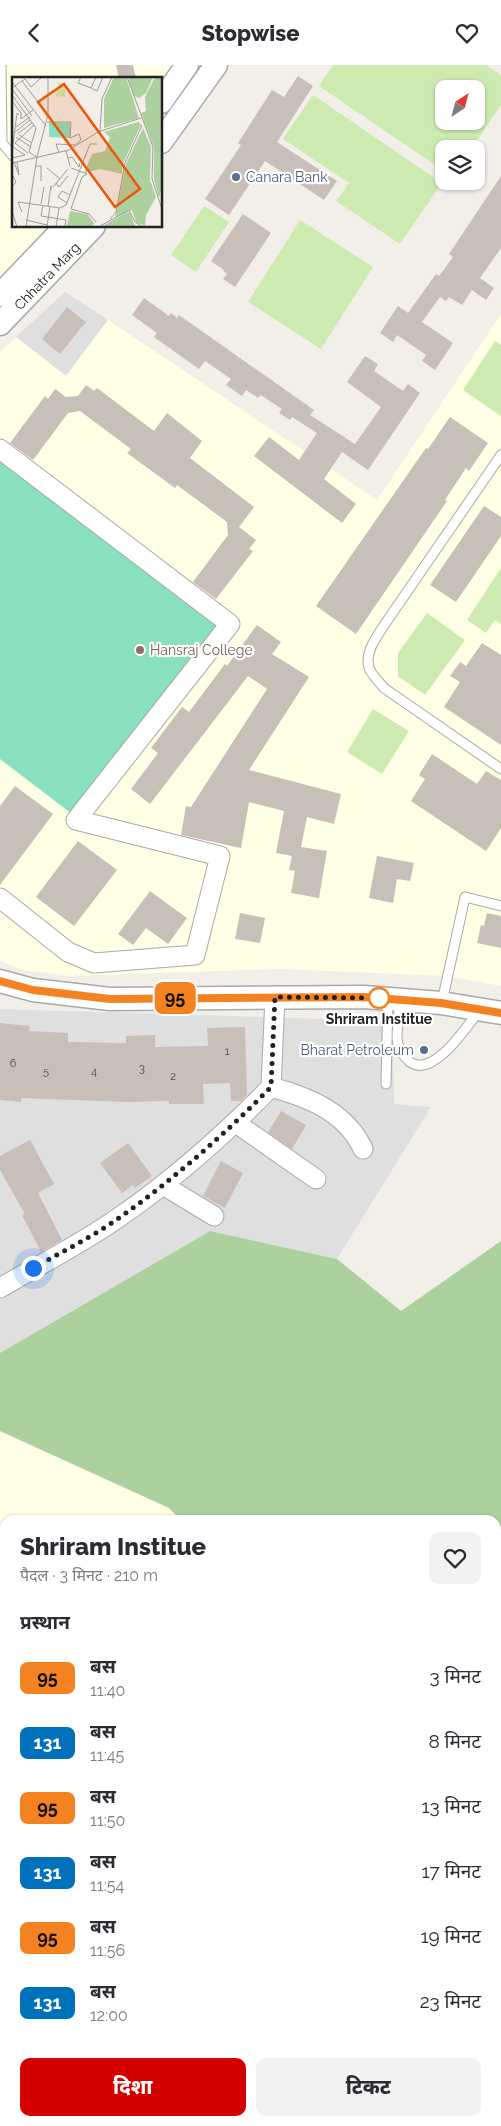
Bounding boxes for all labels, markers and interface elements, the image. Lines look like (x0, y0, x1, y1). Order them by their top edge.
icon: back (20, 19, 48, 47)
icon: heart (453, 19, 481, 47)
text: Stopwise (202, 20, 299, 46)
inset map (12, 77, 162, 227)
north arrow (435, 80, 485, 130)
map controls (435, 80, 485, 190)
button: layers (435, 140, 485, 190)
place label: Canara Bank (246, 169, 328, 185)
marker: Canara Bank (230, 171, 242, 183)
street label: Chhatra Marg (11, 239, 83, 313)
place label: Hansraj College (150, 642, 253, 658)
marker: Hansraj College (134, 644, 146, 656)
line badge: 95 (152, 982, 198, 1014)
text: 95 (165, 987, 185, 1008)
marker: Shriram Institue (368, 987, 390, 1009)
place label: Shriram Institue (326, 1011, 433, 1027)
place label: Bharat Petroleum (301, 1042, 414, 1058)
marker: Bharat Petroleum (418, 1044, 430, 1056)
house number: 1 (225, 1045, 230, 1058)
house number: 6 (10, 1057, 17, 1070)
house number: 3 (139, 1062, 145, 1075)
house number: 5 (43, 1065, 49, 1078)
house number: 4 (91, 1065, 97, 1078)
house number: 2 (170, 1070, 176, 1083)
your location (21, 1256, 46, 1281)
text: Shriram Institue (20, 1532, 206, 1561)
button: heart (429, 1532, 481, 1584)
text: पैदल · 3 मिनट · 210 m (20, 1566, 158, 1585)
text: प्रस्थान (20, 1611, 70, 1633)
text: बस (90, 1655, 116, 1677)
text: 3 मिनट (430, 1665, 481, 1687)
text: 95 (37, 1667, 58, 1688)
text: 11:40 (90, 1681, 125, 1700)
text: बस (90, 1720, 116, 1742)
text: 8 मिनट (428, 1730, 481, 1752)
text: 131 (34, 1732, 61, 1753)
text: 11:45 (90, 1746, 124, 1765)
text: बस (90, 1785, 116, 1807)
text: 13 मिनट (421, 1795, 481, 1817)
text: 95 (37, 1797, 58, 1818)
text: 11:50 (90, 1811, 125, 1830)
text: बस (90, 1850, 116, 1872)
text: 17 मिनट (422, 1860, 481, 1882)
text: 131 (34, 1862, 61, 1883)
text: 11:54 (90, 1876, 124, 1895)
text: बस (90, 1915, 116, 1937)
text: 19 मिनट (420, 1925, 481, 1947)
text: 95 (37, 1927, 58, 1948)
text: 11:56 (90, 1941, 125, 1960)
text: बस (90, 1980, 116, 2002)
text: 23 मिनट (420, 1990, 481, 2012)
text: 131 (34, 1992, 61, 2013)
text: 12:00 (90, 2006, 128, 2025)
button: दिशा (20, 2058, 246, 2116)
button: टिकट (256, 2058, 481, 2116)

